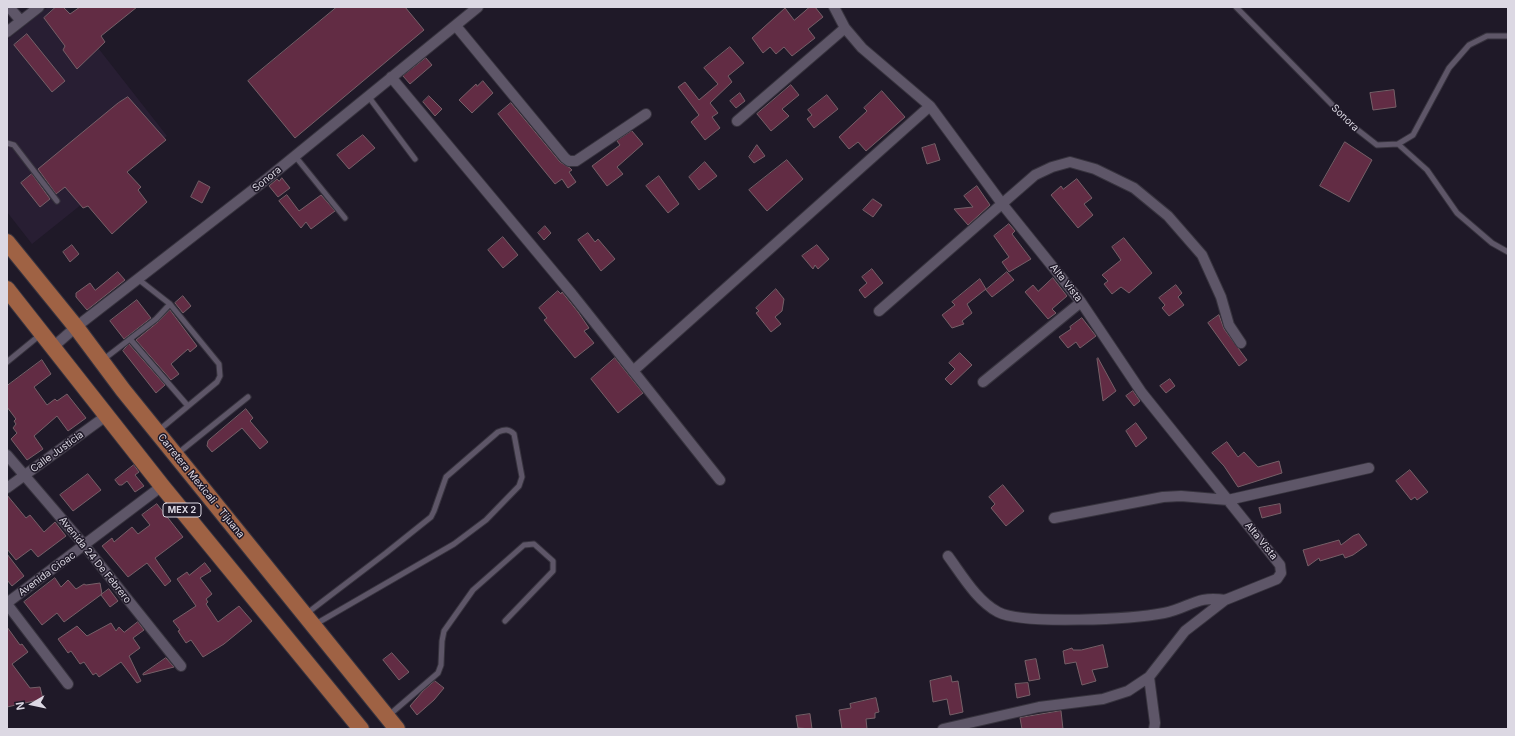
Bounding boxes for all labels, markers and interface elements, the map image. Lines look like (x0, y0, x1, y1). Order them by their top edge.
street label: Sonora (1329, 102, 1361, 134)
street label: Sonora (250, 164, 284, 194)
street label: Alta Vista (1047, 262, 1085, 304)
street label: Calle Justicia (28, 429, 86, 475)
street label: Carretera Mexicali - Tijuana (155, 431, 247, 541)
road number: MEX 2 (163, 503, 201, 517)
street label: Avenida 24 De Febrero (56, 514, 134, 606)
street label: Alta Vista (1242, 520, 1280, 562)
street label: Avenida Cioac (16, 549, 78, 599)
north arrow (12, 684, 52, 724)
text: N (13, 701, 28, 711)

